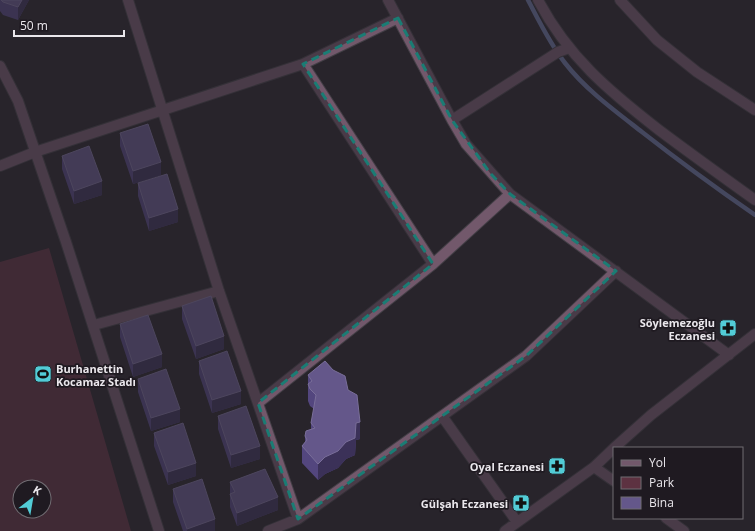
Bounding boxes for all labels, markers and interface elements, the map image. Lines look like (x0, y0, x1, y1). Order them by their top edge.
scale bar (14, 12, 124, 38)
text: 50 m (20, 17, 48, 34)
place label: Söylemezoğlu Eczanesi (640, 315, 715, 343)
pharmacy icon: Söylemezoğlu Eczanesi (718, 318, 738, 338)
place label: Burhanettin Kocamaz Stadı (56, 361, 136, 389)
sports icon: Burhanettin Kocamaz Stadı (33, 364, 53, 384)
legend (613, 447, 743, 519)
text: Yol (649, 454, 666, 471)
pharmacy icon: Oyal Eczanesi (547, 456, 567, 476)
place label: Oyal Eczanesi (470, 459, 544, 474)
text: Park (649, 474, 675, 491)
north arrow (12, 479, 52, 519)
text: K (30, 482, 45, 499)
pharmacy icon: Gülşah Eczanesi (511, 493, 531, 513)
text: Bina (649, 494, 674, 511)
place label: Gülşah Eczanesi (421, 496, 508, 511)

